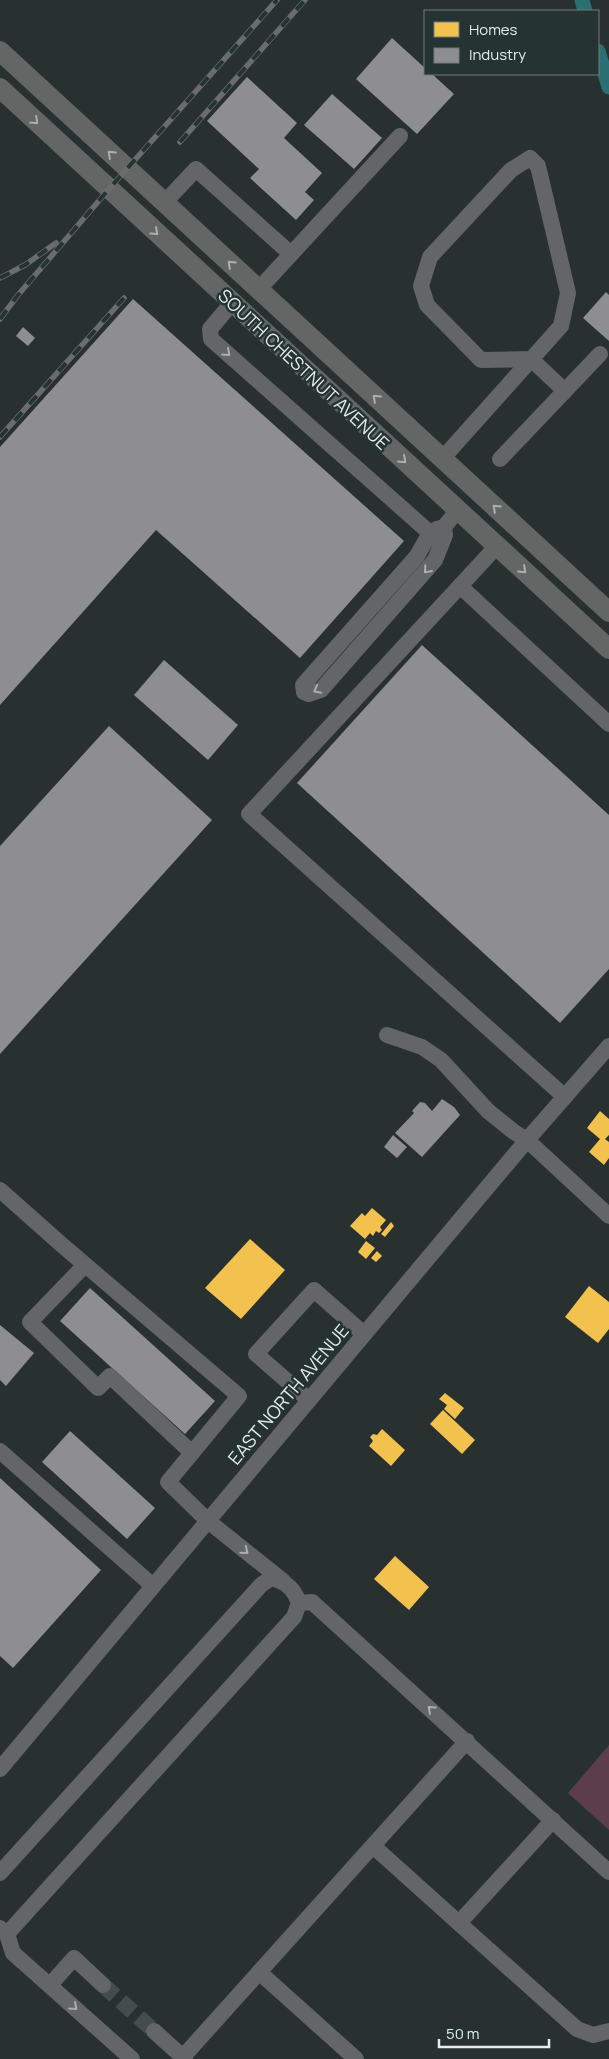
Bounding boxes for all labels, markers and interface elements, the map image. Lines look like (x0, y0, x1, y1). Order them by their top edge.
legend (424, 10, 599, 75)
text: Homes (469, 19, 518, 40)
text: Industry (469, 44, 526, 65)
one-way arrow (30, 115, 39, 124)
one-way arrow (108, 151, 117, 160)
one-way arrow (149, 226, 158, 235)
one-way arrow (227, 261, 236, 270)
street label: SOUTH CHESTNUT AVENUE (213, 283, 395, 455)
one-way arrow (222, 347, 231, 356)
one-way arrow (373, 395, 382, 404)
one-way arrow (398, 454, 407, 463)
one-way arrow (492, 505, 501, 514)
one-way arrow (517, 564, 526, 573)
one-way arrow (423, 565, 432, 574)
one-way arrow (314, 684, 323, 694)
street label: EAST NORTH AVENUE (222, 1319, 354, 1469)
one-way arrow (239, 1545, 248, 1553)
one-way arrow (427, 1706, 436, 1715)
one-way arrow (69, 2001, 78, 2010)
scale bar (439, 2016, 549, 2048)
text: 50 m (446, 2023, 480, 2044)

